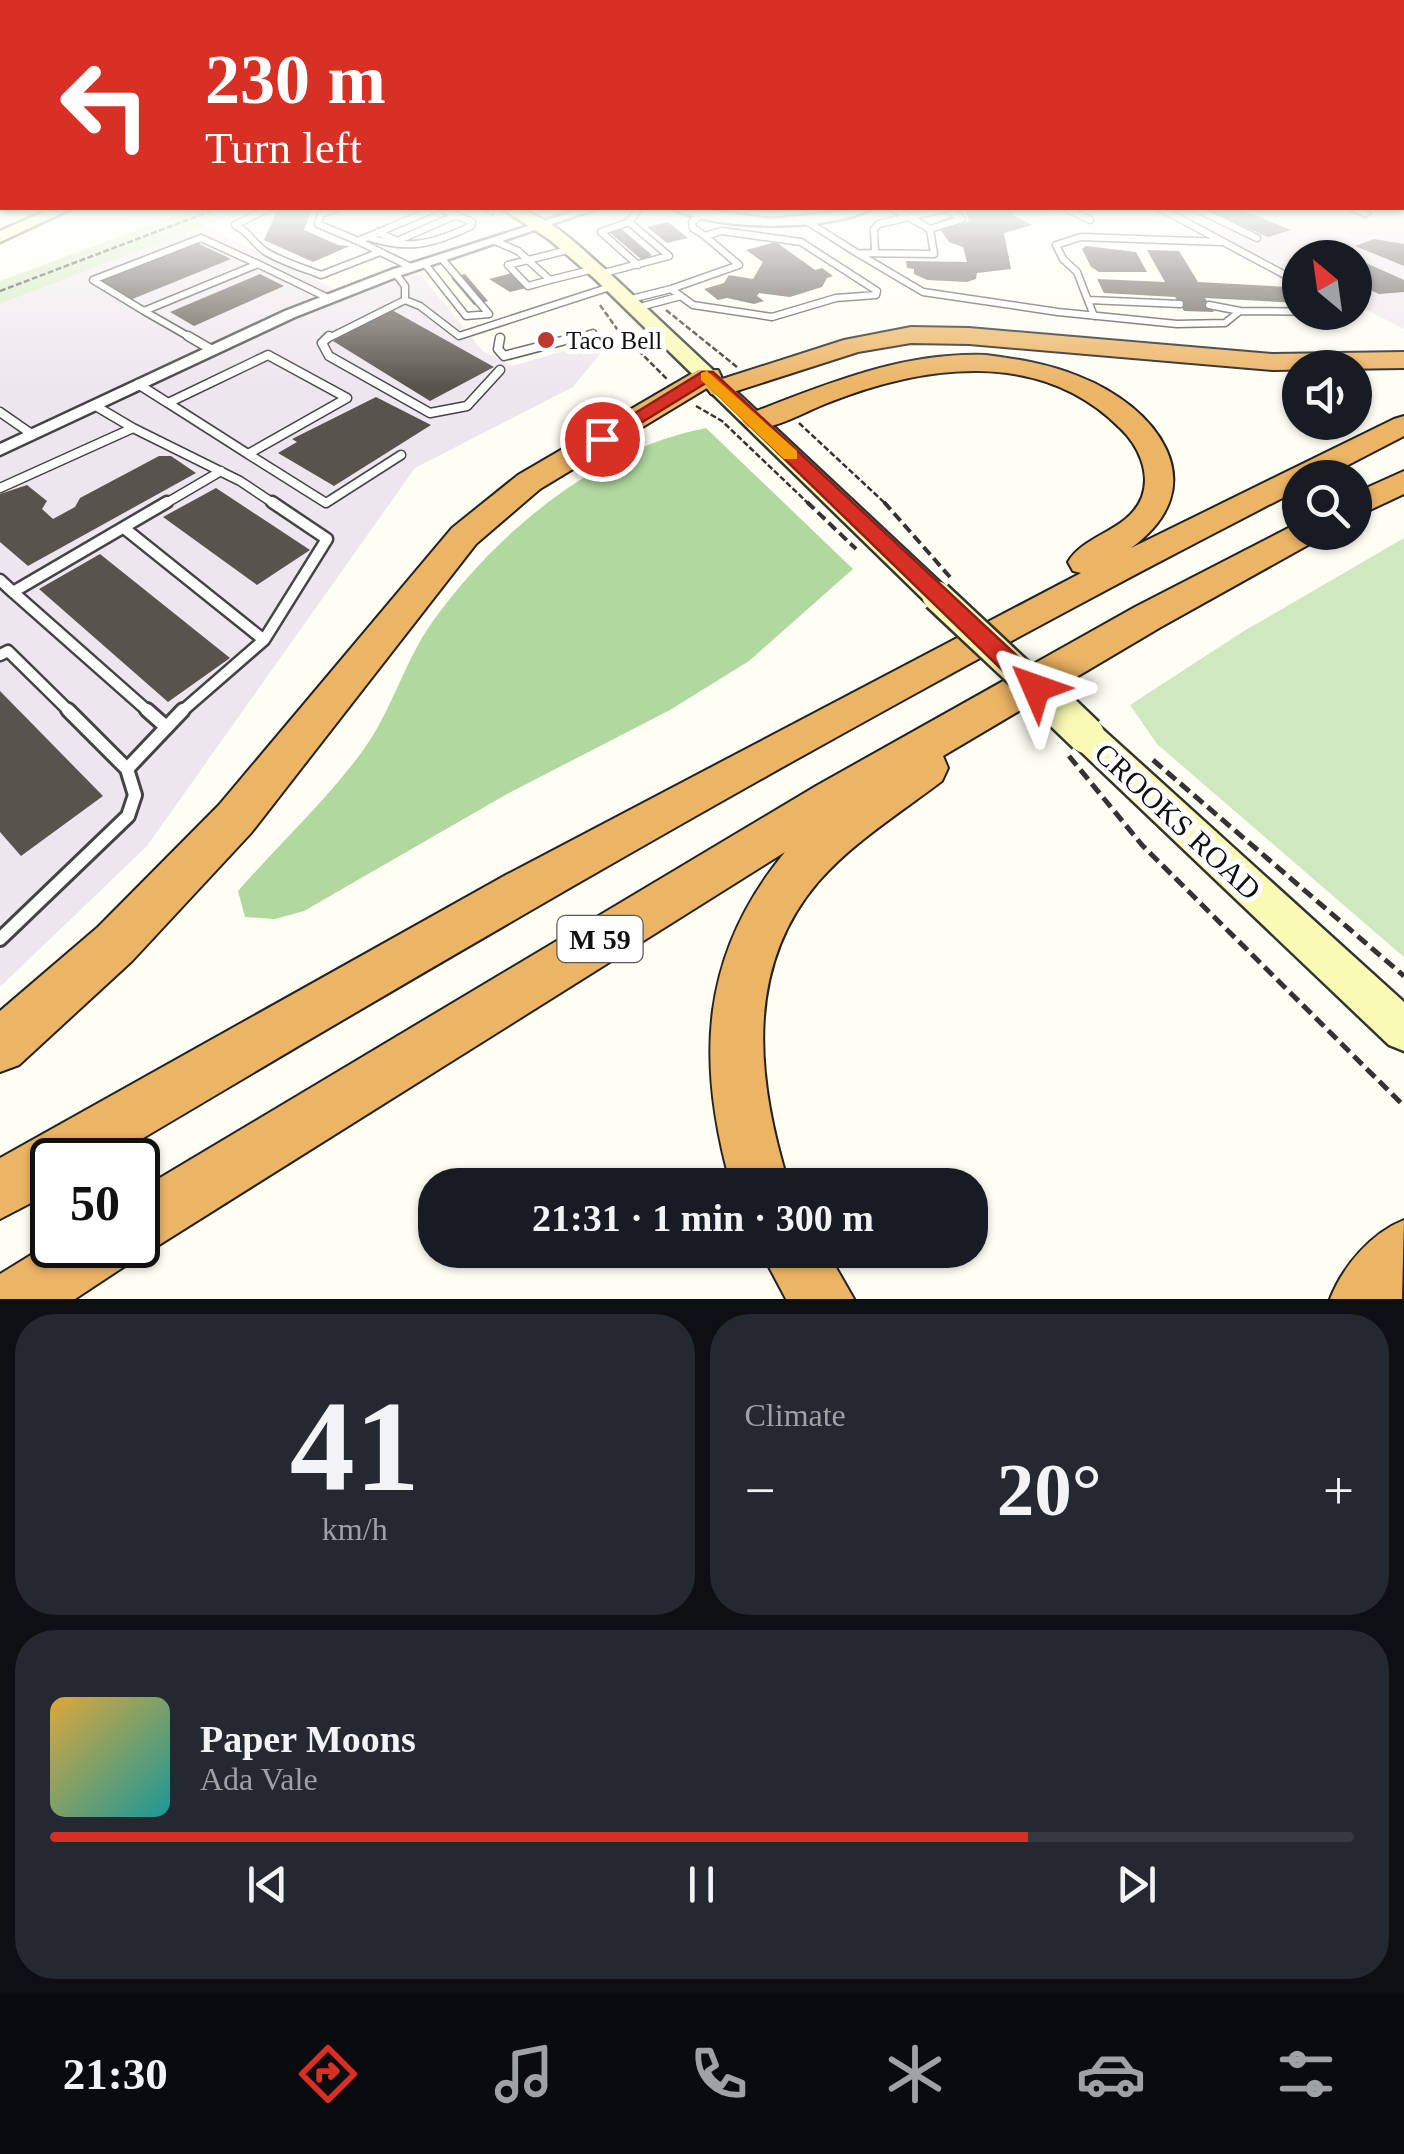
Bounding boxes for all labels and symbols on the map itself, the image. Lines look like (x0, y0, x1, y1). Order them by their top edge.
north arrow (1282, 240, 1372, 330)
place label: Taco Bell (566, 327, 662, 354)
marker: Taco Bell (535, 329, 557, 351)
pin (560, 397, 645, 482)
position arrow (984, 636, 1088, 740)
street label: CROOKS ROAD (1088, 736, 1268, 906)
road number: M 59 (558, 916, 642, 962)
speed limit sign: 50 (30, 1138, 160, 1268)

